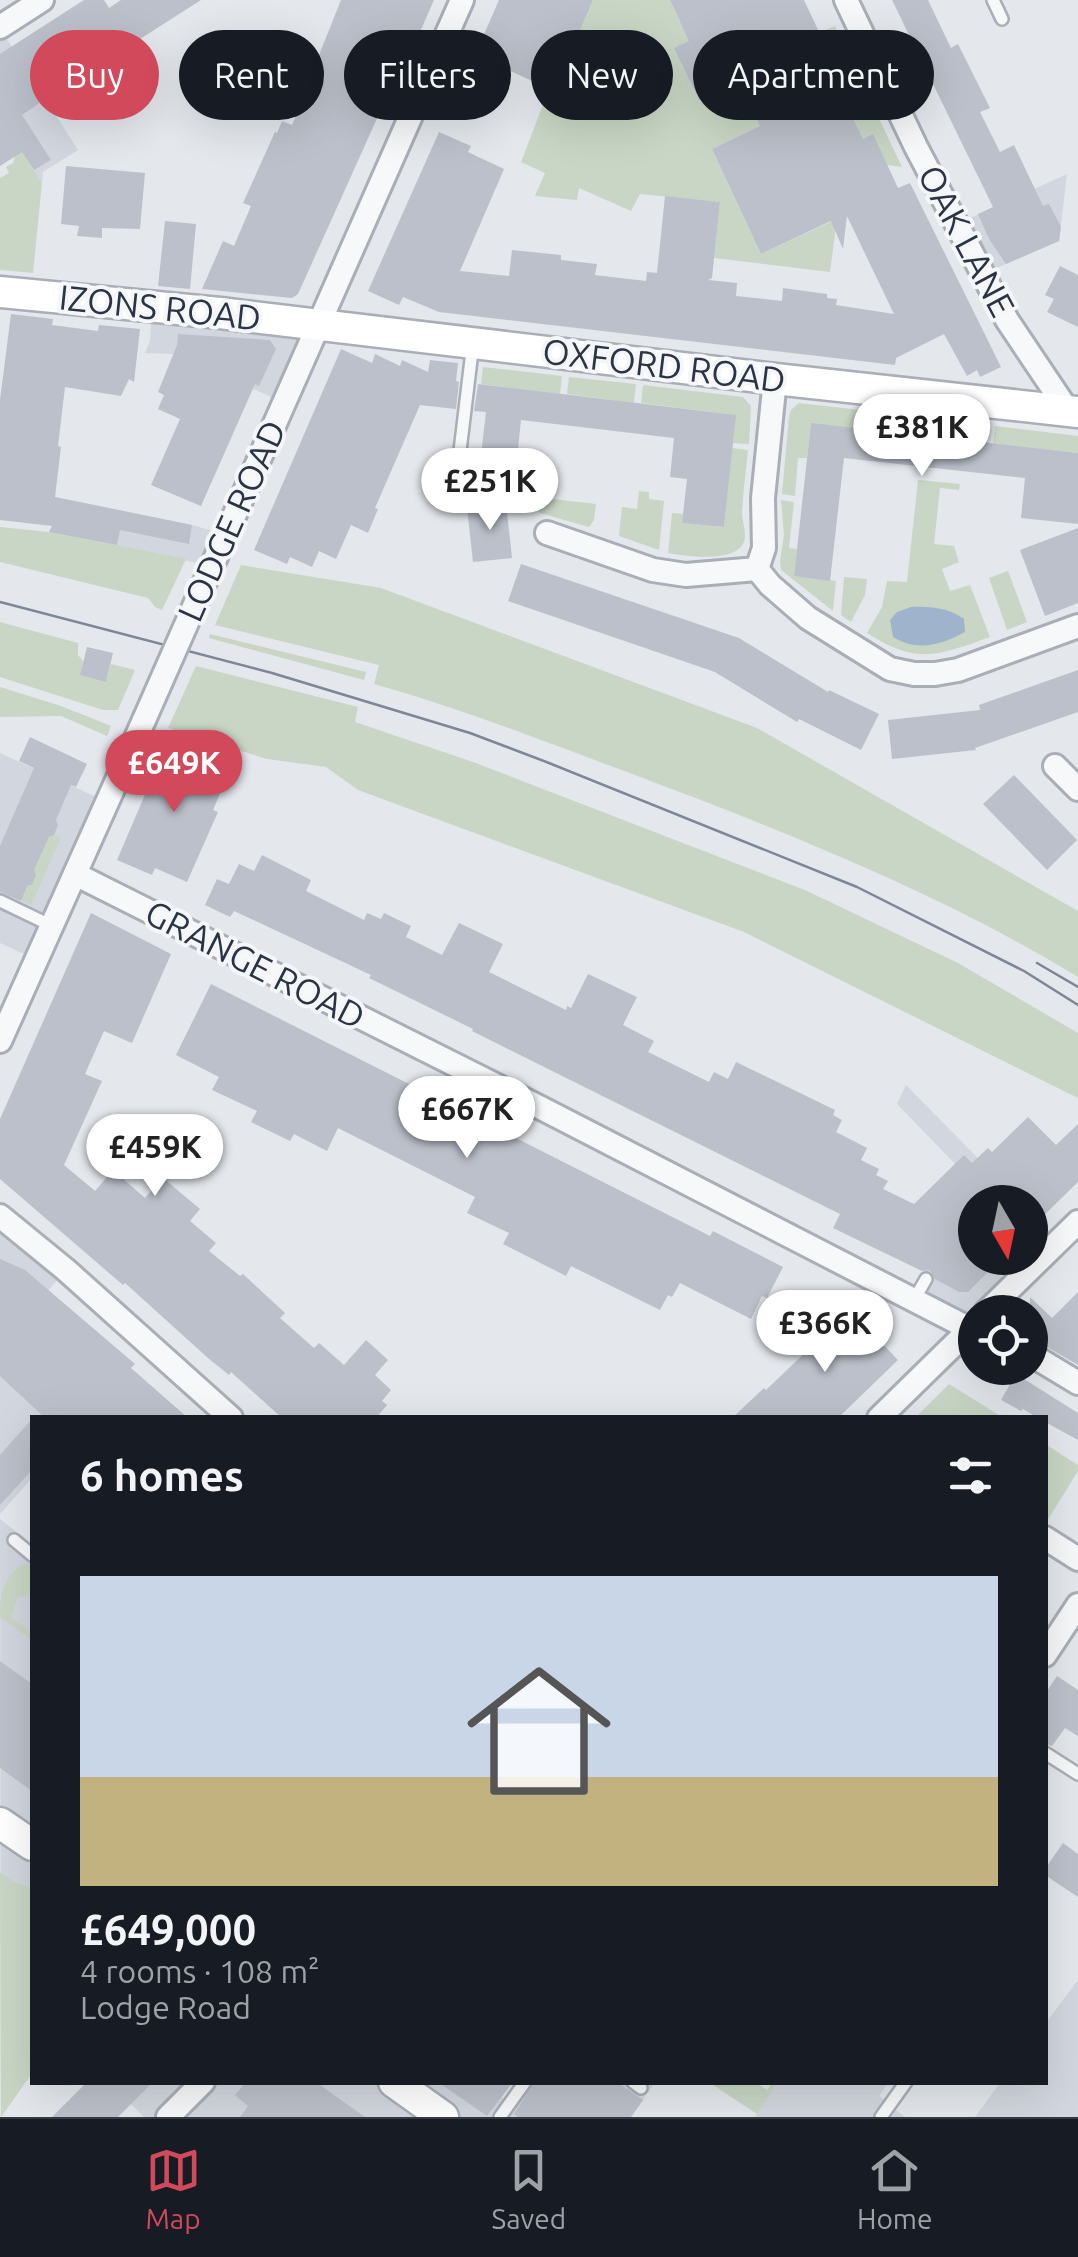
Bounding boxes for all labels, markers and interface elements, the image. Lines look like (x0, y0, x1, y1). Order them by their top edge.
chip: Buy (30, 30, 159, 120)
chip: Rent (179, 30, 324, 120)
chip: Filters (344, 30, 511, 120)
chip: New (531, 30, 673, 120)
chip: Apartment (693, 30, 934, 120)
street label: OAK LANE (910, 158, 1023, 323)
street label: IZONS ROAD (57, 277, 263, 337)
street label: OXFORD ROAD (540, 330, 788, 400)
pin: £381K (852, 394, 992, 479)
text: £381K (875, 408, 969, 444)
street label: LODGE ROAD (169, 414, 293, 627)
pin: £251K (420, 448, 560, 533)
text: £251K (443, 462, 537, 498)
pin: £649K (104, 730, 244, 815)
text: £649K (127, 744, 221, 780)
street label: GRANGE ROAD (139, 892, 372, 1037)
pin: £667K (397, 1076, 537, 1161)
text: £667K (420, 1090, 514, 1126)
pin: £459K (85, 1114, 225, 1199)
text: £459K (108, 1128, 202, 1164)
north arrow (958, 1185, 1048, 1275)
map controls (958, 1185, 1048, 1385)
pin: £366K (755, 1290, 895, 1375)
button: locate (958, 1295, 1048, 1385)
text: £366K (778, 1304, 872, 1340)
icon: filters (943, 1448, 998, 1503)
text: 6 homes (80, 1452, 244, 1499)
icon: home (449, 1641, 629, 1821)
text: £649,000 (80, 1906, 256, 1953)
text: 4 rooms · 108 m² (80, 1953, 320, 1989)
text: Lodge Road (80, 1989, 251, 2025)
tab: Map (145, 2143, 201, 2234)
tab: Saved (492, 2143, 566, 2234)
tab: Home (857, 2143, 933, 2234)

